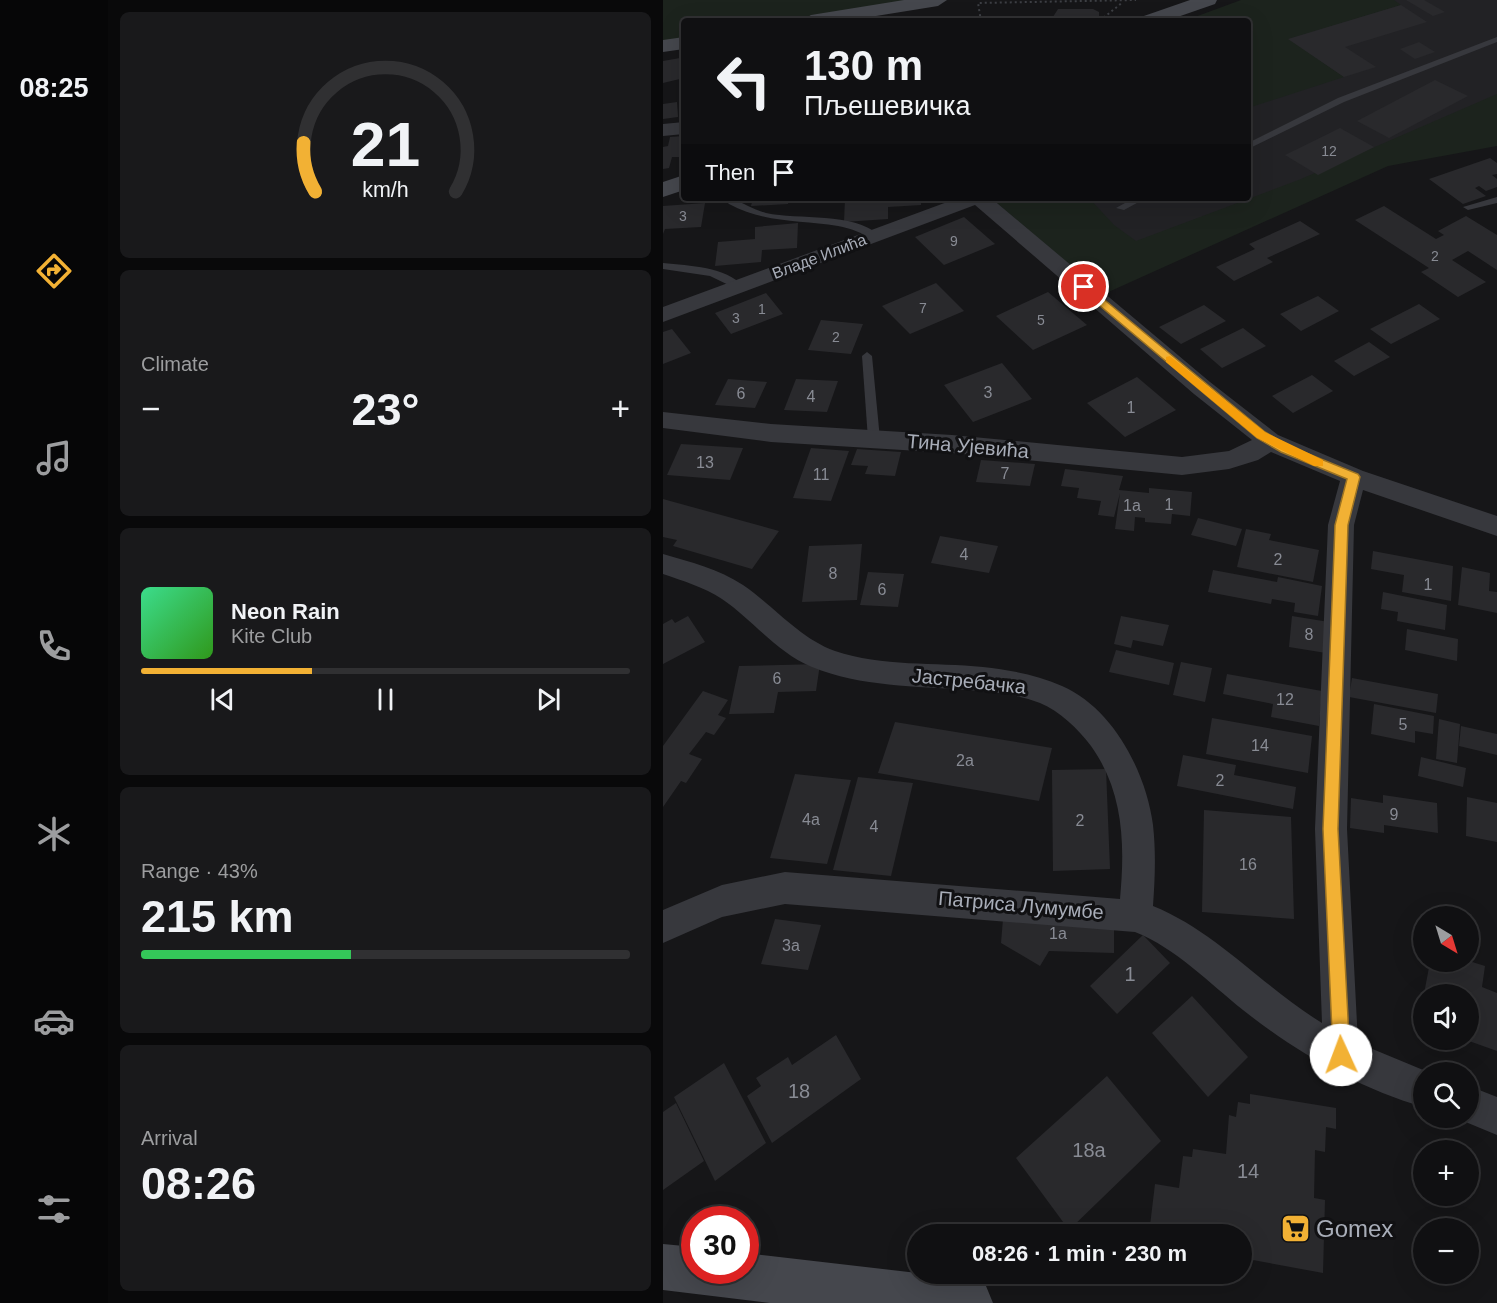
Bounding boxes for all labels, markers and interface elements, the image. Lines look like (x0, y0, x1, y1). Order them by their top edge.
icon: left (705, 42, 783, 120)
text: 130 m (804, 42, 923, 89)
text: 08:25 (19, 73, 89, 103)
text: Пљешевичка (804, 91, 970, 121)
text: 21 (351, 110, 420, 179)
house number: 12 (1321, 143, 1337, 159)
icon: arrive (767, 156, 800, 189)
text: Then (705, 160, 755, 185)
text: km/h (362, 178, 409, 202)
house number: 3 (679, 208, 687, 224)
street label: Владе Илића (770, 231, 869, 282)
house number: 9 (950, 233, 958, 249)
house number: 2 (1431, 248, 1439, 264)
icon: directions (33, 250, 75, 292)
pin (1058, 261, 1109, 312)
icon: arrive (1067, 270, 1100, 303)
house number: 7 (919, 300, 927, 316)
house number: 1 (758, 301, 766, 317)
house number: 3 (732, 310, 740, 326)
house number: 5 (1037, 312, 1045, 328)
house number: 2 (832, 329, 840, 345)
text: Climate (141, 353, 209, 375)
text: 23° (351, 384, 420, 435)
house number: 3 (984, 384, 993, 401)
house number: 6 (737, 385, 746, 402)
house number: 4 (807, 388, 816, 405)
text: − (141, 390, 160, 427)
text: + (611, 390, 630, 427)
house number: 1 (1127, 399, 1136, 416)
street label: Тина Ујевића (906, 430, 1031, 462)
icon: music (33, 437, 75, 479)
house number: 13 (696, 454, 714, 471)
house number: 7 (1001, 465, 1010, 482)
house number: 11 (813, 466, 829, 483)
house number: 1 (1165, 496, 1174, 513)
house number: 1a (1123, 497, 1141, 514)
house number: 4 (960, 546, 969, 563)
house number: 2 (1274, 551, 1283, 568)
house number: 8 (829, 565, 838, 582)
house number: 1 (1424, 576, 1433, 593)
house number: 6 (878, 581, 887, 598)
text: Neon Rain (231, 599, 340, 624)
icon: phone (33, 625, 75, 667)
text: Kite Club (231, 625, 312, 647)
house number: 8 (1305, 626, 1314, 643)
street label: Јастребачка (911, 664, 1028, 698)
house number: 6 (773, 670, 782, 687)
icon: previous (206, 683, 239, 716)
icon: pause (369, 683, 402, 716)
icon: next (532, 683, 565, 716)
house number: 12 (1276, 691, 1294, 708)
house number: 5 (1399, 716, 1408, 733)
house number: 14 (1251, 737, 1269, 754)
house number: 2a (956, 752, 974, 769)
house number: 2 (1216, 772, 1225, 789)
house number: 9 (1390, 806, 1399, 823)
house number: 4a (802, 811, 820, 828)
house number: 2 (1076, 812, 1085, 829)
icon: climate (33, 813, 75, 855)
house number: 4 (870, 818, 879, 835)
house number: 16 (1239, 856, 1257, 873)
text: Range · 43% (141, 860, 258, 882)
street label: Патриса Лумумбе (937, 887, 1105, 923)
text: 215 km (141, 891, 294, 942)
north arrow (1413, 906, 1479, 972)
map controls (1413, 906, 1479, 1284)
house number: 1a (1049, 925, 1067, 942)
house number: 3a (782, 937, 800, 954)
house number: 1 (1124, 963, 1136, 985)
button: sound (1413, 984, 1479, 1050)
icon: car (33, 1000, 75, 1042)
position arrow (1309, 1023, 1373, 1087)
button: search (1413, 1062, 1479, 1128)
house number: 18 (788, 1080, 810, 1102)
text: Arrival (141, 1127, 198, 1149)
house number: 18a (1072, 1139, 1107, 1161)
button: + (1413, 1140, 1479, 1206)
text: 08:26 (141, 1158, 256, 1209)
house number: 14 (1237, 1160, 1259, 1182)
icon: filters (33, 1188, 75, 1230)
speed limit sign: 30 (681, 1206, 759, 1284)
supermarket icon: Gomex (1279, 1213, 1311, 1245)
place label: Gomex (1316, 1215, 1393, 1242)
button: − (1413, 1218, 1479, 1284)
text: 08:26 · 1 min · 230 m (972, 1241, 1187, 1266)

